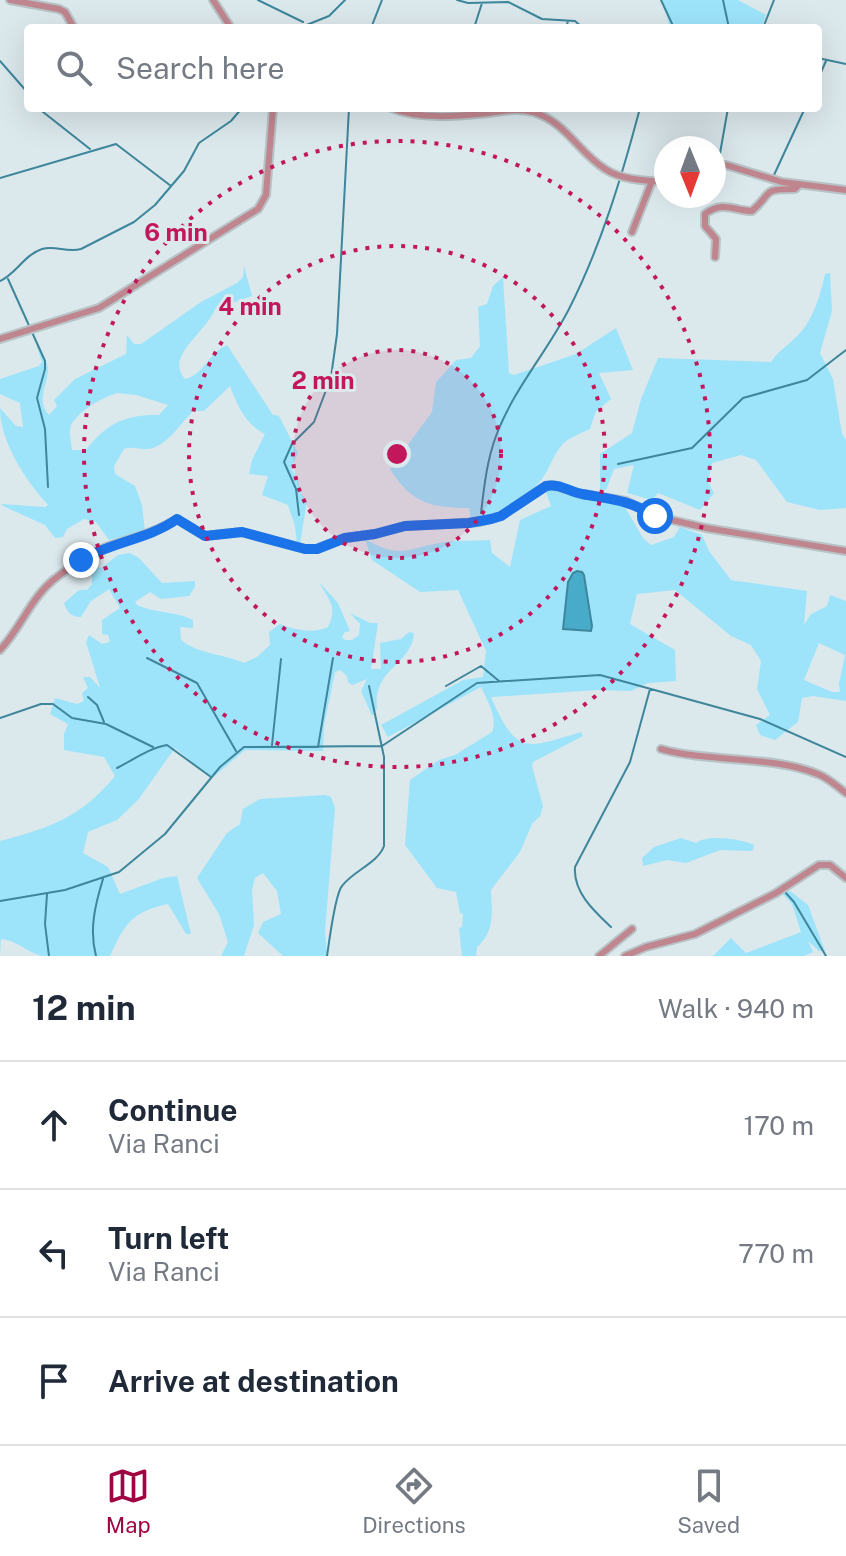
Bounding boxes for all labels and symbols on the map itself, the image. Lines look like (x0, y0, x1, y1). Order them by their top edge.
north arrow (654, 136, 726, 208)
text: 6 min (144, 218, 208, 246)
text: 4 min (218, 292, 282, 320)
text: 2 min (292, 366, 354, 394)
centre of rings (383, 440, 411, 468)
route start (637, 498, 673, 534)
route end (63, 542, 99, 578)

